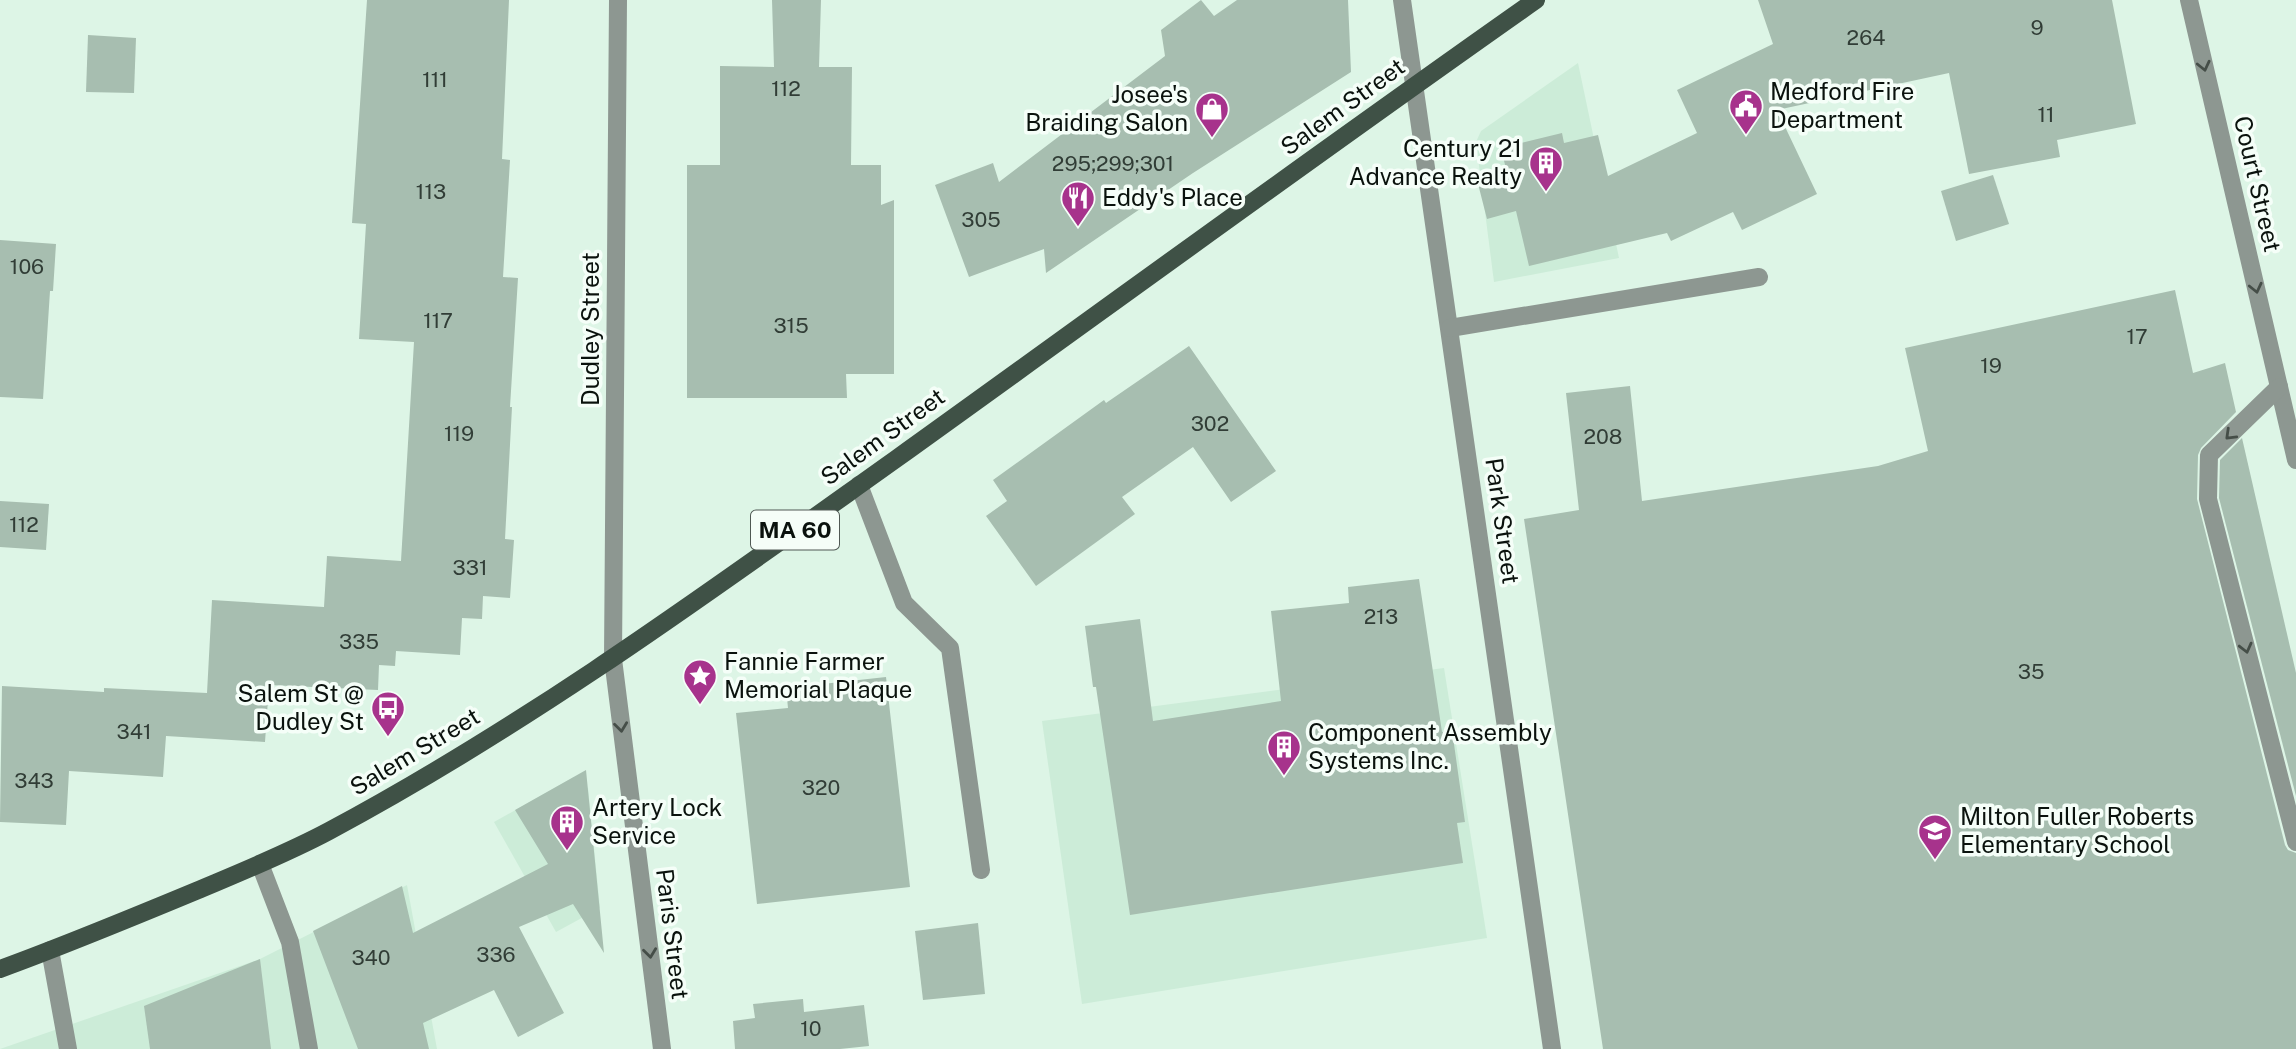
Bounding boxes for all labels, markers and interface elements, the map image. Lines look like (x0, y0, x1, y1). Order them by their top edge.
house number: 9 (2030, 15, 2044, 40)
house number: 264 (1847, 25, 1885, 50)
street label: Salem Street (1275, 52, 1410, 160)
one-way arrow (2196, 60, 2210, 72)
house number: 111 (422, 67, 448, 92)
house number: 112 (771, 76, 801, 101)
place label: Medford Fire Department (1770, 77, 1914, 133)
place label: Josee's Braiding Salon (1025, 80, 1188, 136)
public building icon: Medford Fire Department (1727, 87, 1765, 136)
shop icon: Josee's Braiding Salon (1193, 90, 1231, 139)
house number: 11 (2037, 102, 2055, 127)
street label: Court Street (2229, 113, 2287, 254)
place label: Century 21 Advance Realty (1349, 134, 1522, 190)
building icon: Century 21 Advance Realty (1527, 144, 1565, 193)
house number: 295;299;301 (1052, 151, 1174, 176)
house number: 113 (416, 179, 446, 204)
restaurant icon: Eddy's Place (1059, 179, 1097, 228)
place label: Eddy's Place (1102, 183, 1243, 211)
house number: 305 (961, 207, 1001, 232)
street label: Dudley Street (576, 252, 604, 406)
house number: 106 (10, 254, 44, 279)
one-way arrow (2247, 282, 2262, 294)
house number: 117 (423, 308, 453, 333)
house number: 315 (773, 313, 809, 338)
house number: 17 (2126, 324, 2148, 349)
house number: 19 (1980, 353, 2002, 378)
street label: Salem Street (815, 382, 950, 490)
house number: 302 (1191, 411, 1229, 436)
house number: 119 (444, 421, 474, 446)
house number: 208 (1584, 424, 1622, 449)
one-way arrow (2225, 426, 2238, 439)
street label: Park Street (1480, 456, 1526, 586)
road number: MA 60 (751, 510, 839, 550)
house number: 112 (9, 512, 39, 537)
house number: 331 (453, 555, 487, 580)
house number: 213 (1364, 604, 1398, 629)
house number: 335 (339, 629, 379, 654)
one-way arrow (2238, 642, 2253, 654)
place label: Fannie Farmer Memorial Plaque (724, 647, 912, 703)
place icon: Fannie Farmer Memorial Plaque (681, 657, 719, 706)
house number: 35 (2018, 659, 2044, 684)
place label: Salem St @ Dudley St (237, 679, 364, 735)
bus stop icon: Salem St @ Dudley St (369, 689, 407, 738)
street label: Salem Street (345, 701, 484, 801)
place label: Component Assembly Systems Inc. (1308, 718, 1552, 774)
house number: 341 (117, 719, 151, 744)
one-way arrow (614, 721, 629, 733)
building icon: Component Assembly Systems Inc. (1265, 728, 1303, 777)
house number: 343 (14, 768, 54, 793)
house number: 320 (802, 775, 840, 800)
place label: Artery Lock Service (592, 793, 722, 849)
place label: Milton Fuller Roberts Elementary School (1960, 802, 2194, 858)
building icon: Artery Lock Service (548, 803, 586, 852)
school or university icon: Milton Fuller Roberts Elementary School (1916, 812, 1954, 861)
street label: Paris Street (651, 867, 695, 1001)
house number: 336 (476, 942, 516, 967)
house number: 340 (351, 945, 391, 970)
one-way arrow (642, 947, 657, 959)
house number: 10 (800, 1016, 822, 1041)

